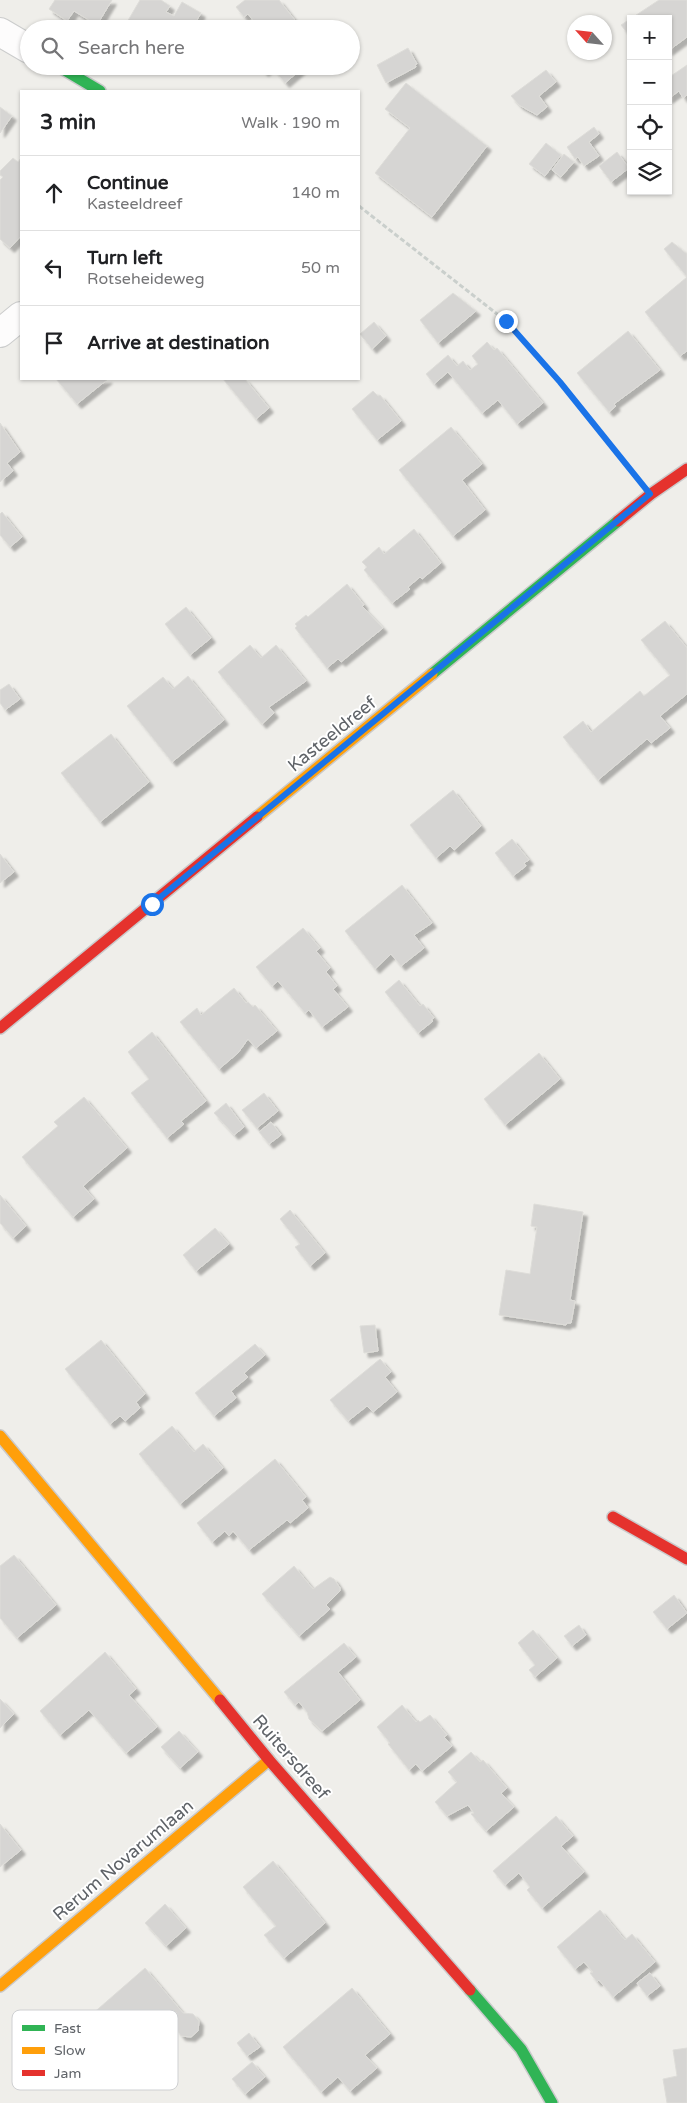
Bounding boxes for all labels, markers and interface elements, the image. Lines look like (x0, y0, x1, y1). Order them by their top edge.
north arrow (567, 15, 612, 60)
map controls (627, 15, 672, 195)
button: + (627, 15, 672, 60)
search box (20, 20, 360, 75)
icon: search (38, 34, 66, 62)
text: Search here (78, 37, 185, 59)
button: − (627, 60, 672, 105)
button: locate (627, 105, 672, 150)
text: 3 min (40, 110, 96, 135)
text: Walk · 190 m (241, 113, 340, 133)
button: layers (627, 150, 672, 195)
text: Continue (87, 172, 169, 194)
icon: ahead (40, 179, 68, 207)
text: 140 m (291, 183, 340, 203)
text: Kasteeldreef (87, 194, 183, 214)
text: Turn left (87, 247, 163, 269)
icon: left (40, 254, 68, 282)
text: 50 m (301, 258, 340, 278)
text: Rotseheideweg (87, 269, 204, 289)
route end (495, 310, 518, 333)
icon: arrive (40, 329, 68, 357)
text: Arrive at destination (87, 332, 270, 354)
street label: Kasteeldreef (283, 692, 381, 776)
route start (141, 893, 164, 916)
street label: Ruitersdreef (248, 1710, 334, 1804)
street label: Rerum Novarumlaan (48, 1795, 198, 1925)
legend (12, 2010, 178, 2090)
text: Fast (54, 2020, 82, 2037)
text: Slow (54, 2042, 86, 2059)
text: Jam (54, 2065, 81, 2082)

